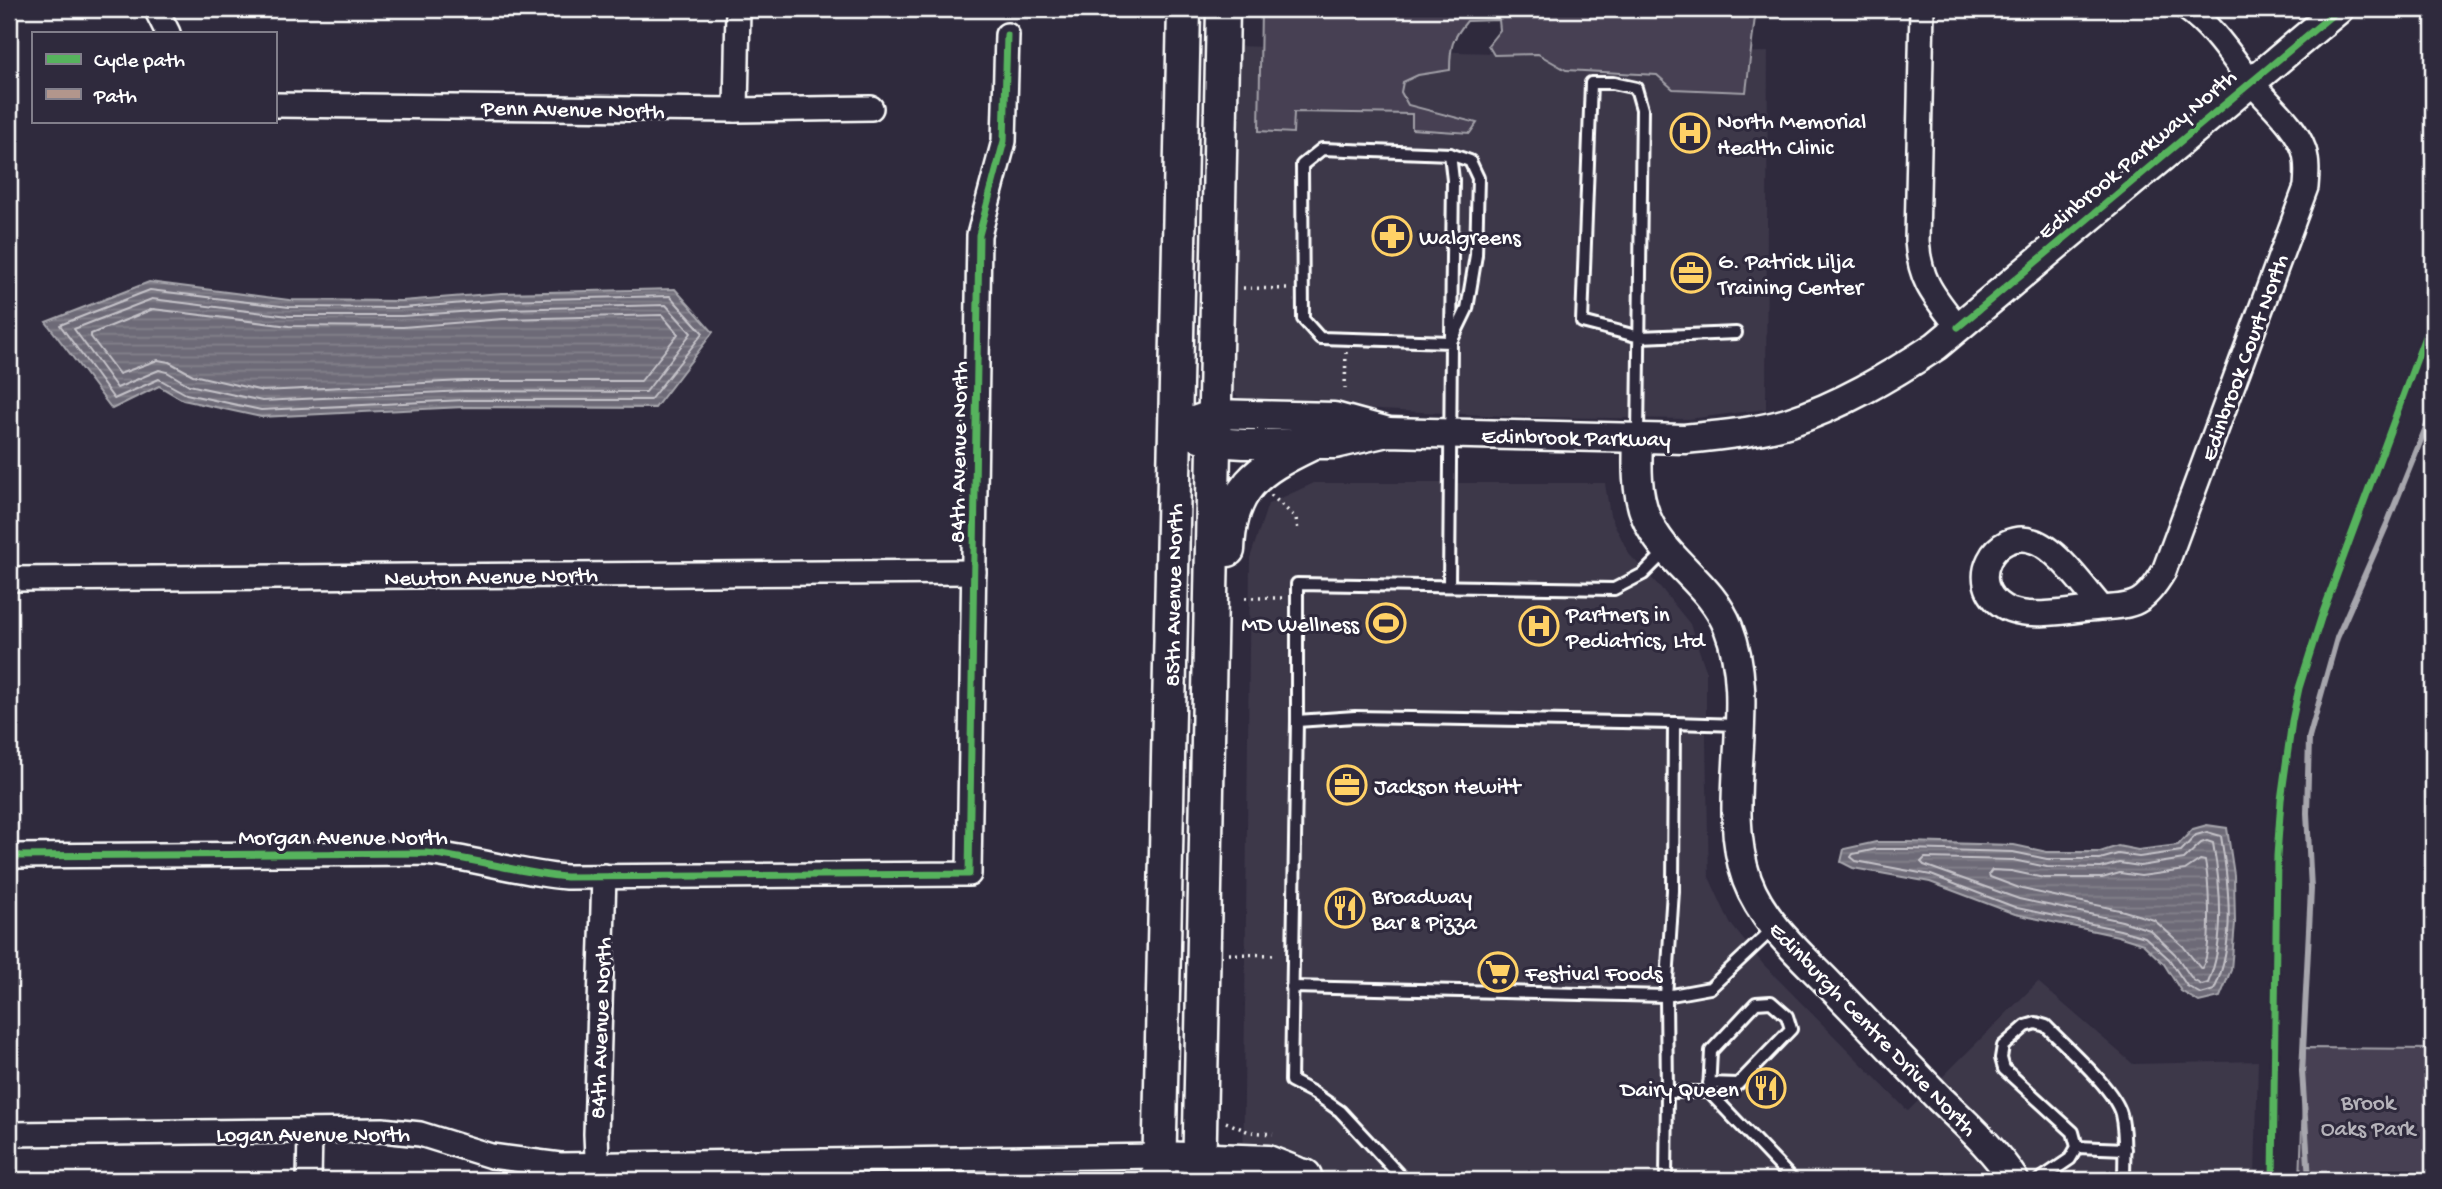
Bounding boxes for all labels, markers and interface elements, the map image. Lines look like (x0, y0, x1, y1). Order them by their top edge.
legend (32, 32, 276, 122)
text: Cycle path (94, 50, 185, 75)
street label: Edinbrook Parkway North (2033, 64, 2243, 247)
text: Path (93, 86, 137, 111)
street label: Penn Avenue North (480, 96, 665, 127)
place label: North Memorial Health Clinic (1717, 110, 1866, 163)
hospital icon: North Memorial Health Clinic (1669, 112, 1711, 154)
pharmacy icon: Walgreens (1371, 215, 1413, 257)
place label: Walgreens (1419, 226, 1521, 253)
place label: G. Patrick Lilja Training Center (1716, 250, 1865, 303)
street label: Edinbrook Court North (2196, 251, 2296, 466)
office icon: G. Patrick Lilja Training Center (1670, 252, 1712, 294)
street label: 84th Avenue North (945, 361, 976, 543)
street label: Edinbrook Parkway (1481, 424, 1671, 455)
street label: 85th Avenue North (1160, 503, 1191, 687)
street label: Newton Avenue North (384, 563, 598, 594)
sports icon: MD Wellness (1365, 602, 1407, 644)
place label: Partners in Pediatrics, Ltd (1565, 603, 1706, 656)
hospital icon: Partners in Pediatrics, Ltd (1518, 605, 1560, 647)
place label: MD Wellness (1241, 613, 1360, 640)
office icon: Jackson Hewitt (1326, 764, 1368, 806)
place label: Jackson Hewitt (1374, 775, 1522, 802)
street label: Morgan Avenue North (238, 826, 448, 853)
place label: Broadway Bar & Pizza (1371, 885, 1478, 938)
restaurant icon: Broadway Bar & Pizza (1324, 887, 1366, 929)
street label: Edinburgh Centre Drive North (1762, 917, 1981, 1143)
street label: 84th Avenue North (586, 937, 619, 1120)
supermarket icon: Festival Foods (1477, 951, 1519, 993)
place label: Festival Foods (1524, 962, 1663, 989)
restaurant icon: Dairy Queen (1745, 1067, 1787, 1109)
place label: Dairy Queen (1618, 1078, 1739, 1105)
park label: Brook Oaks Park (2321, 1091, 2418, 1144)
street label: Logan Avenue North (216, 1123, 410, 1150)

